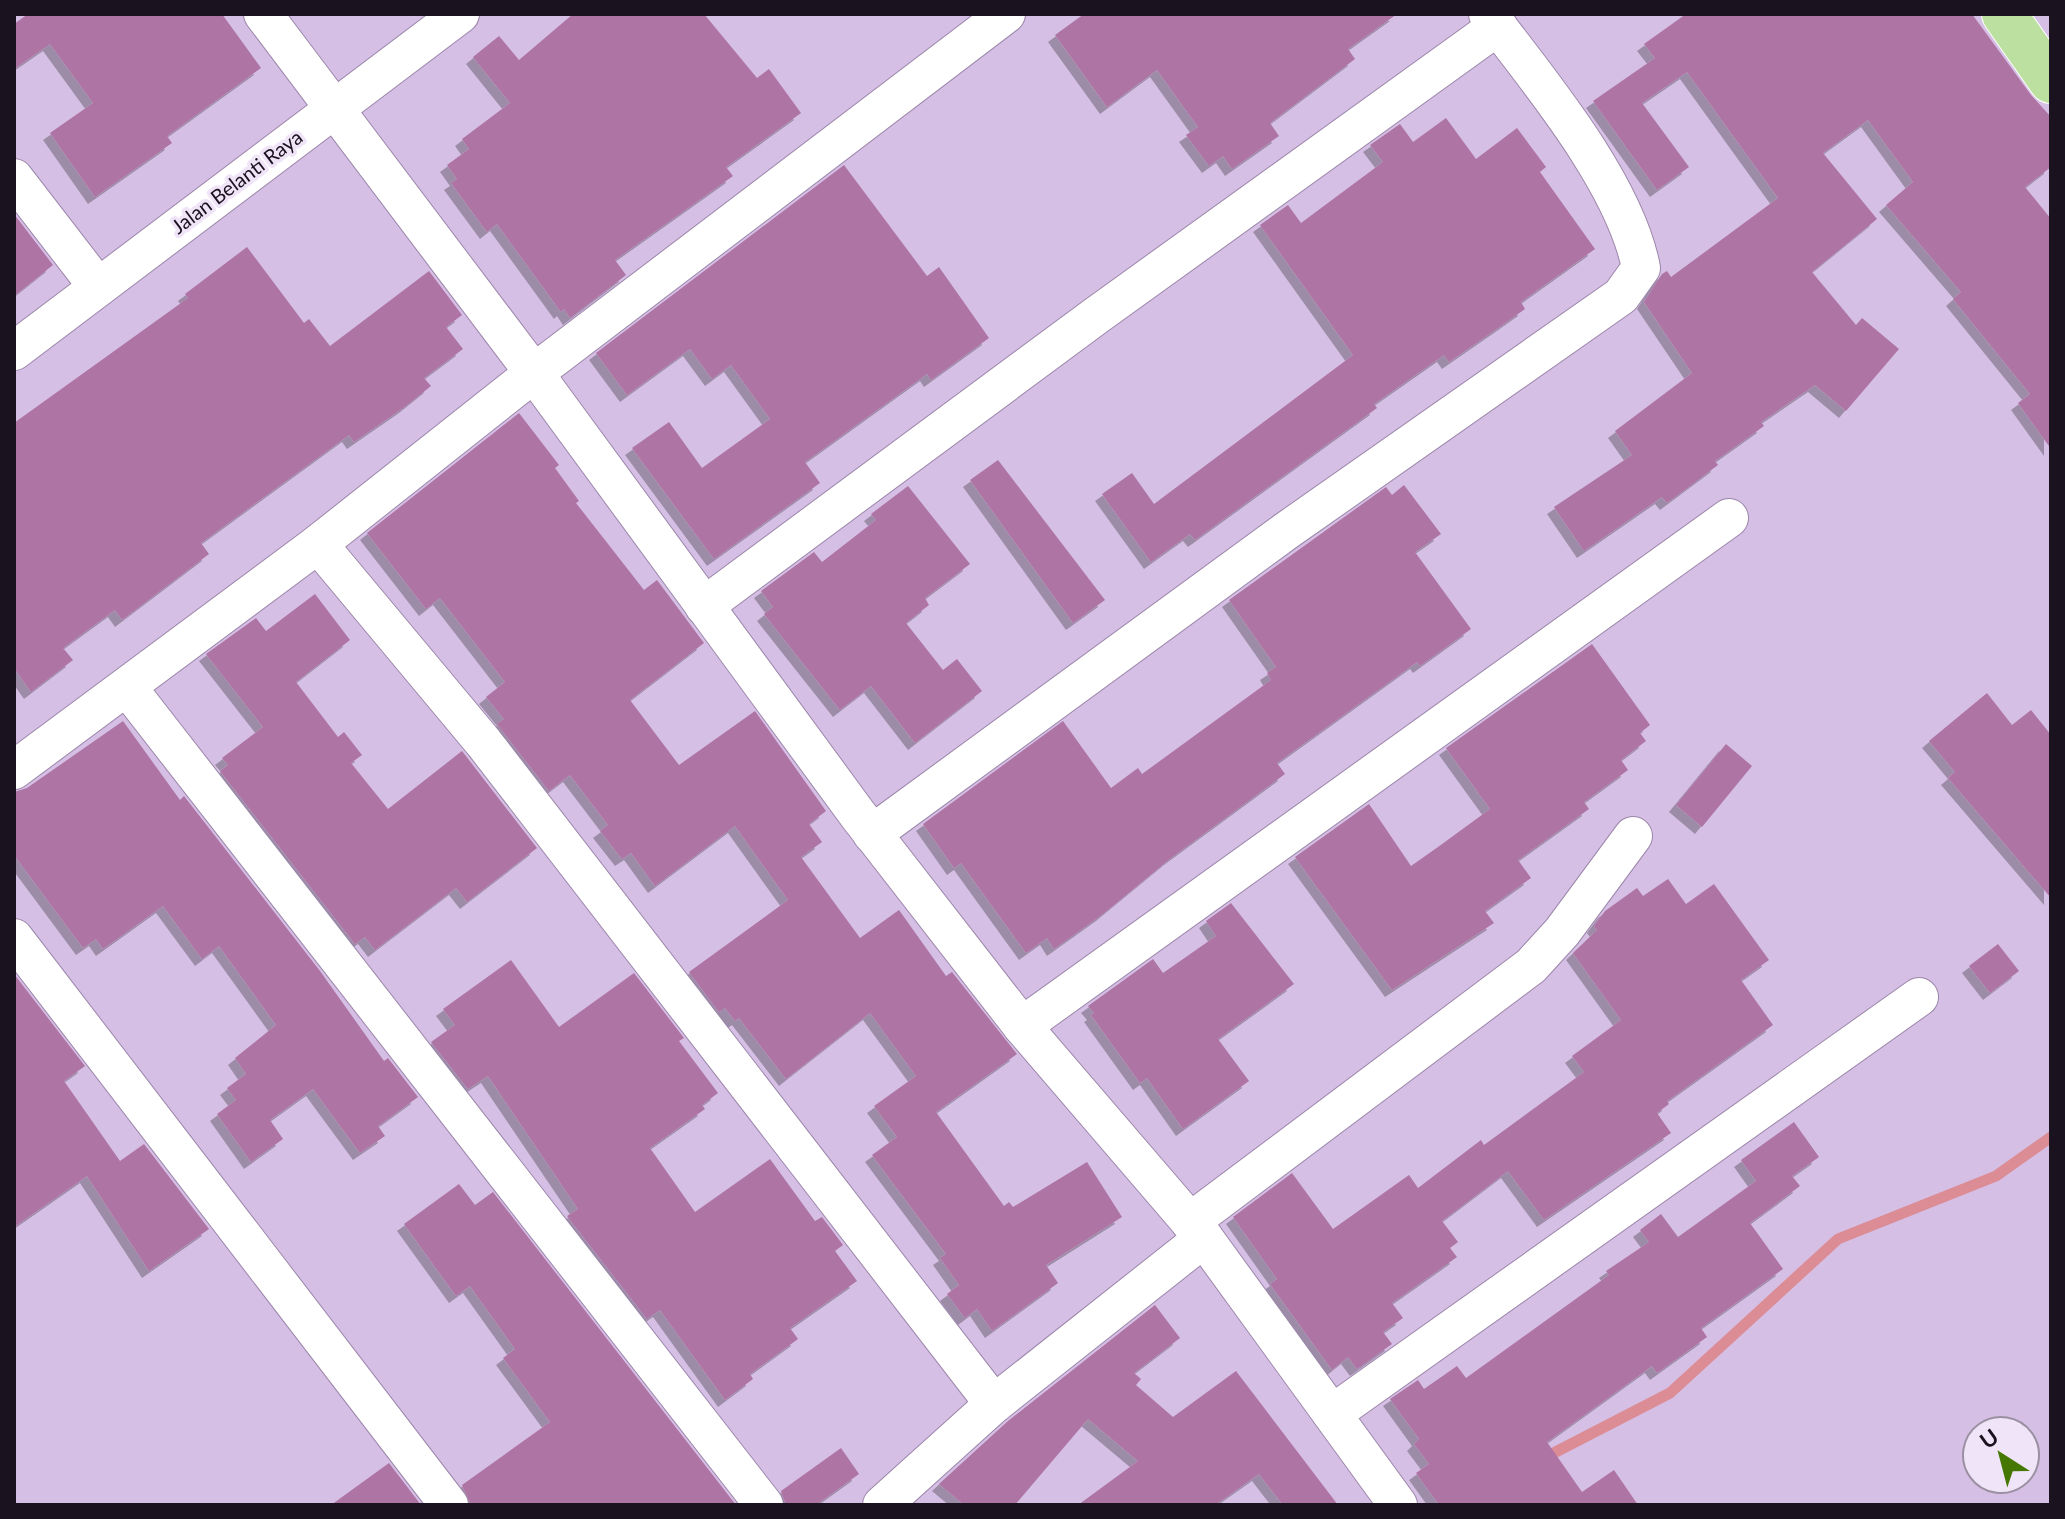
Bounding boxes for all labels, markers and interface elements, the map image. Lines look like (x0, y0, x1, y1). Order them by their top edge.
street label: Jalan Belanti Raya (166, 124, 307, 238)
north arrow (1961, 1415, 2041, 1495)
text: U (1974, 1423, 2003, 1454)

